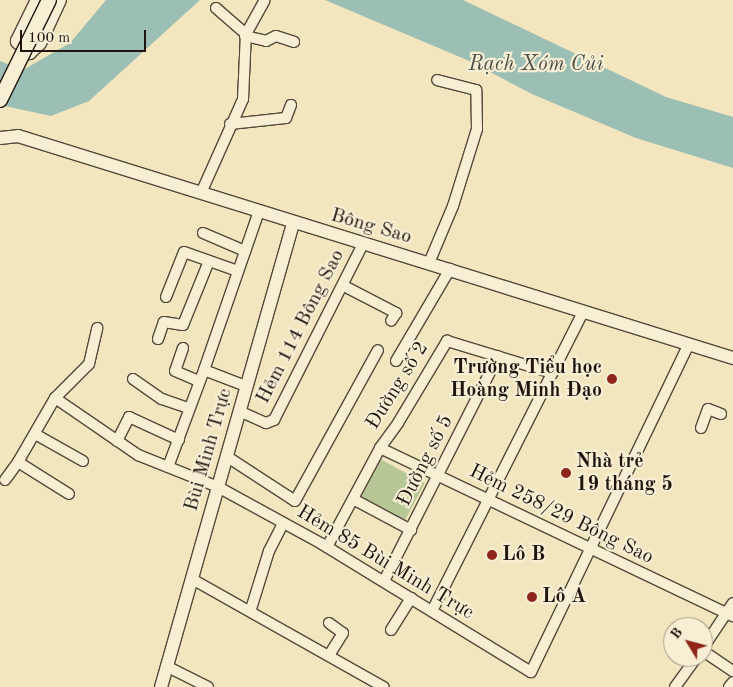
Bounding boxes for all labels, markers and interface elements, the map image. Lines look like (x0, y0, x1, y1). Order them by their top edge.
scale bar (22, 20, 149, 52)
text: 100 m (28, 31, 70, 46)
water label: Rạch Xóm Củi (468, 52, 604, 78)
street label: Bông Sao (328, 204, 414, 250)
street label: Hẻm 114 Bông Sao (252, 246, 350, 408)
street label: Đường số 2 (362, 338, 434, 434)
place label: Trường Tiểu học Hoàng Minh Đạo (450, 356, 602, 403)
marker: Trường Tiểu học Hoàng Minh Đạo (606, 373, 618, 385)
street label: Bùi Minh Trực (180, 386, 238, 514)
street label: Đường số 5 (393, 411, 459, 511)
place label: Nhà trẻ 19 tháng 5 (576, 450, 673, 497)
street label: Hẻm 258/29 Bông Sao (465, 460, 657, 570)
marker: Nhà trẻ 19 tháng 5 (560, 467, 572, 479)
street label: Hẻm 85 Bùi Minh Trực (292, 501, 478, 625)
place label: Lô B (502, 543, 545, 567)
marker: Lô B (486, 549, 498, 561)
place label: Lô A (542, 585, 586, 609)
marker: Lô A (526, 591, 538, 603)
north arrow (663, 617, 713, 667)
text: B (668, 625, 685, 642)

